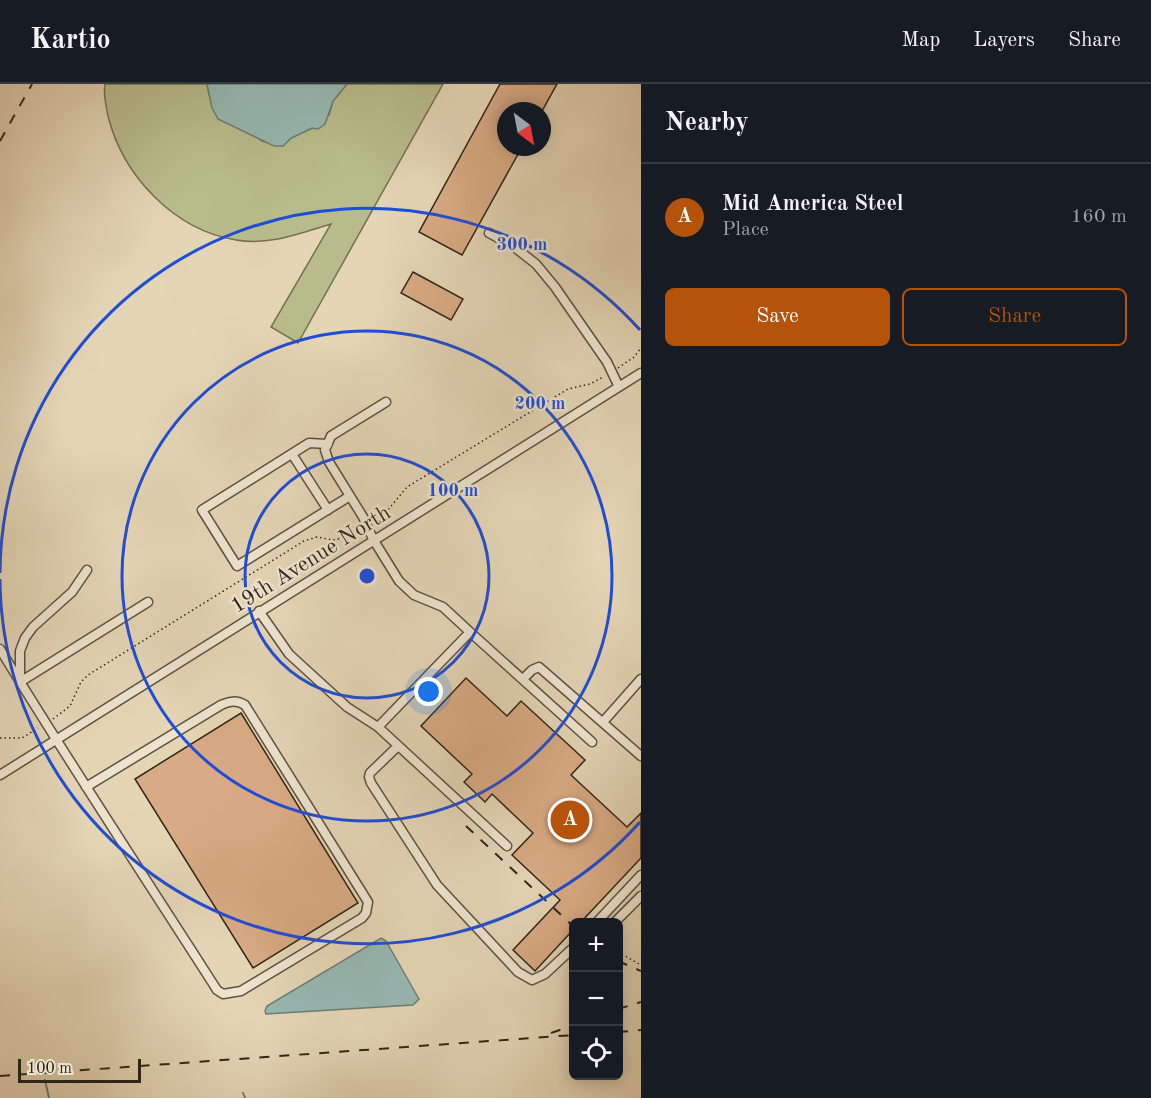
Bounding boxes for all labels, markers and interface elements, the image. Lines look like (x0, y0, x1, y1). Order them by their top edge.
text: Kartio (30, 27, 111, 55)
text: Map (901, 30, 940, 51)
text: Layers (973, 30, 1035, 51)
text: Share (1068, 30, 1121, 51)
north arrow (497, 102, 551, 156)
text: Nearby (665, 110, 749, 136)
text: Mid America Steel (722, 193, 904, 215)
text: A (677, 207, 692, 227)
text: 160 m (1071, 207, 1127, 227)
text: Place (722, 220, 769, 240)
text: 300 m (497, 236, 547, 254)
button: Save (665, 288, 890, 346)
button: Share (902, 288, 1127, 346)
text: 200 m (515, 395, 565, 413)
text: 100 m (428, 482, 478, 500)
street label: 19th Avenue North (227, 502, 395, 618)
centre of rings (357, 566, 377, 586)
your location (414, 677, 443, 706)
pin: A (550, 798, 590, 842)
map controls (569, 918, 623, 1080)
button: + (569, 918, 623, 972)
button: − (569, 972, 623, 1026)
button: locate (569, 1026, 623, 1080)
scale bar (18, 1056, 141, 1084)
text: 100 m (27, 1061, 72, 1077)

